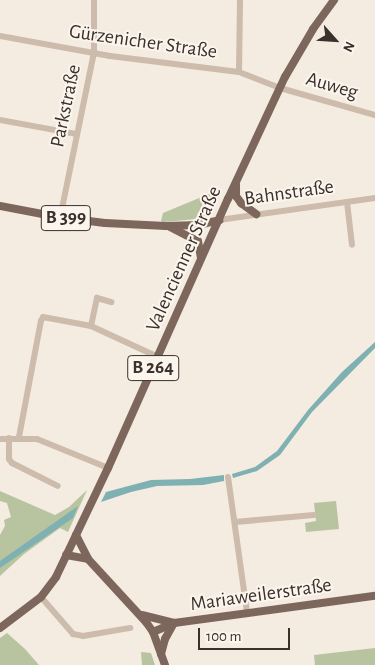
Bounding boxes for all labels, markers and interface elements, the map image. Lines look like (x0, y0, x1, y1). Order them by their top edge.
north arrow (310, 15, 360, 65)
street label: Gürzenicher Straße (68, 20, 218, 64)
text: N (340, 39, 357, 54)
street label: Parkstraße (46, 62, 86, 150)
street label: Auweg (303, 67, 361, 105)
street label: Bahnstraße (243, 175, 335, 211)
street label: Valencienner Straße (141, 183, 227, 335)
road number: B 399 (40, 202, 92, 234)
road number: B 264 (127, 352, 179, 384)
street label: Mariaweilerstraße (189, 573, 333, 617)
scale bar (200, 618, 292, 650)
text: 100 m (206, 629, 241, 644)

